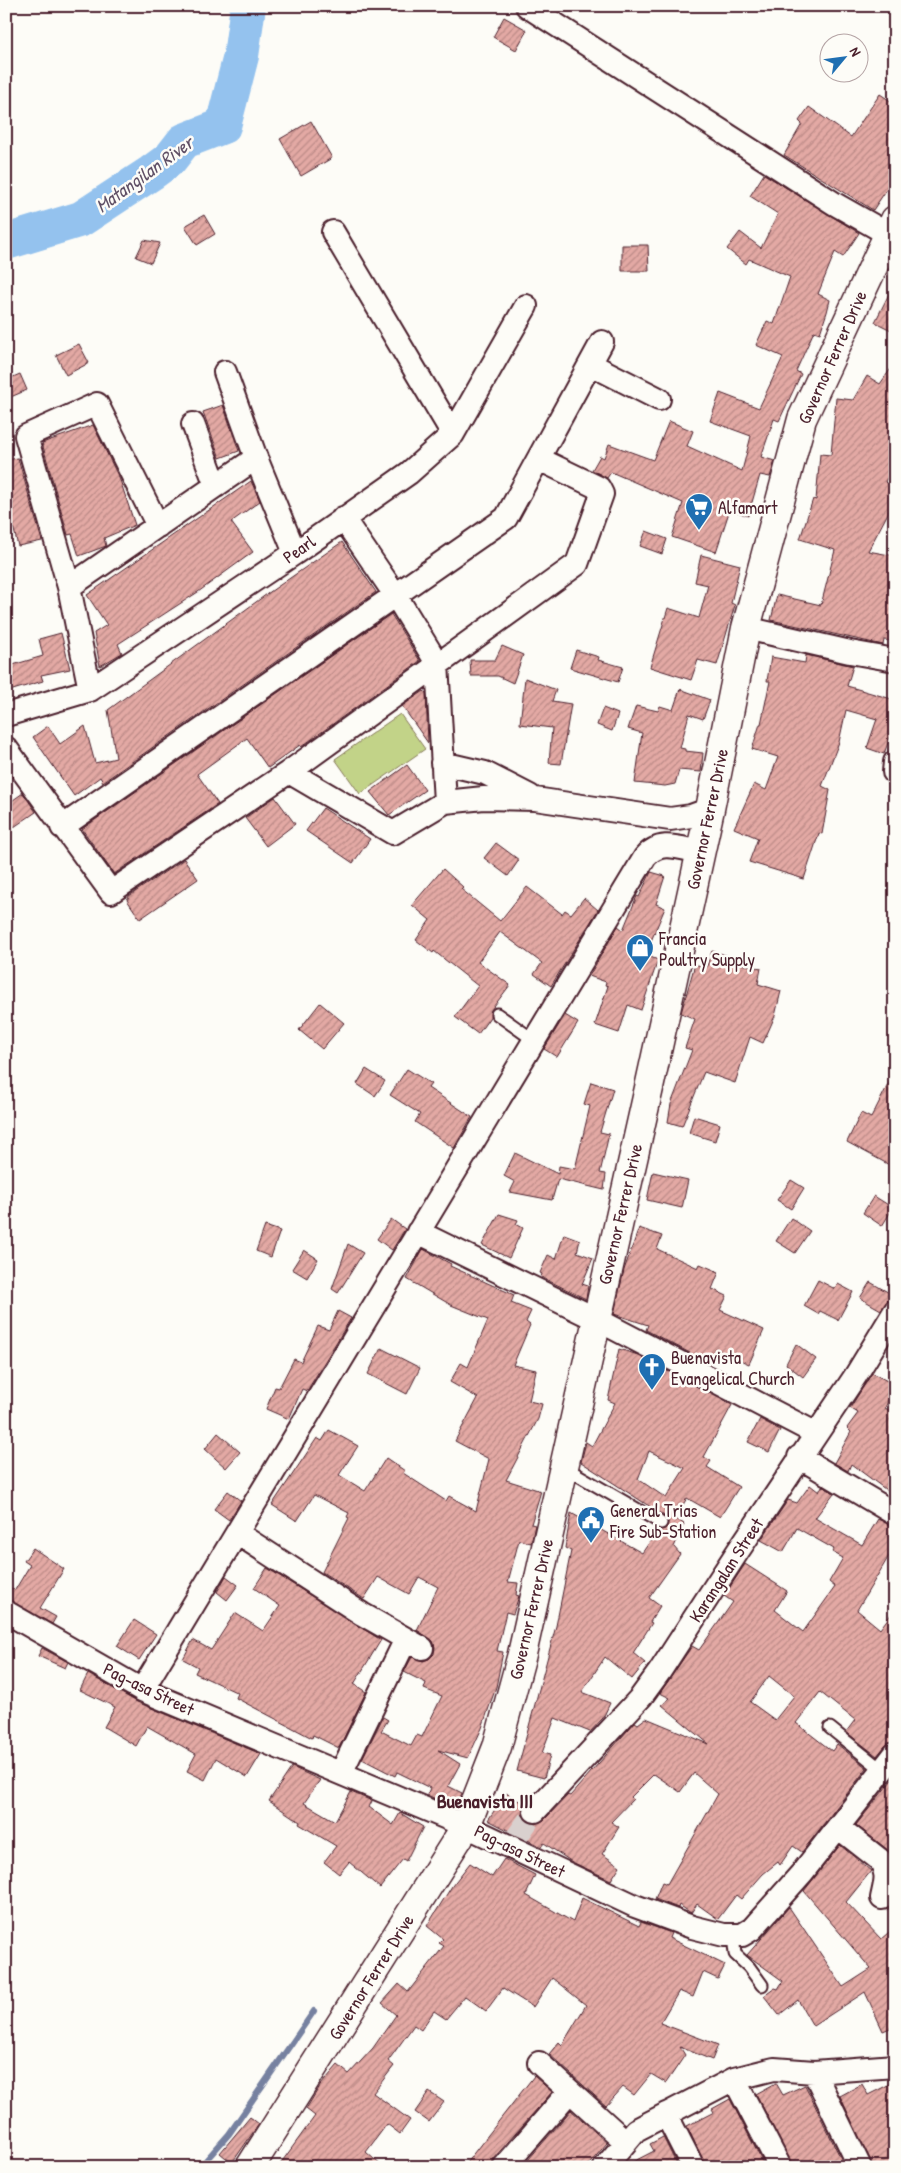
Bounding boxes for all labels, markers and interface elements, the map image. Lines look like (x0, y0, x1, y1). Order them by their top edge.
north arrow (818, 32, 868, 82)
text: N (846, 44, 866, 60)
water label: Matangilan River (90, 128, 200, 218)
street label: Governor Ferrer Drive (791, 286, 873, 428)
supermarket icon: Alfamart (684, 492, 714, 531)
place label: Alfamart (718, 495, 778, 520)
street label: Pearl (278, 529, 321, 569)
street label: Governor Ferrer Drive (680, 746, 734, 892)
place label: Francia Poultry Supply (658, 926, 755, 972)
shop icon: Francia Poultry Supply (625, 933, 655, 972)
street label: Governor Ferrer Drive (592, 1141, 648, 1287)
place label: Buenavista Evangelical Church (671, 1345, 795, 1391)
church icon: Buenavista Evangelical Church (637, 1352, 667, 1391)
place label: General Trias Fire Sub-Station (609, 1498, 716, 1544)
public building icon: General Trias Fire Sub-Station (576, 1505, 606, 1544)
street label: Karangalan Street (683, 1512, 770, 1627)
street label: Governor Ferrer Drive (503, 1536, 559, 1682)
street label: Pag-asa Street (99, 1656, 199, 1722)
district label: Buenavista III (437, 1787, 533, 1814)
street label: Pag-asa Street (470, 1818, 570, 1884)
street label: Governor Ferrer Drive (322, 1910, 420, 2044)

